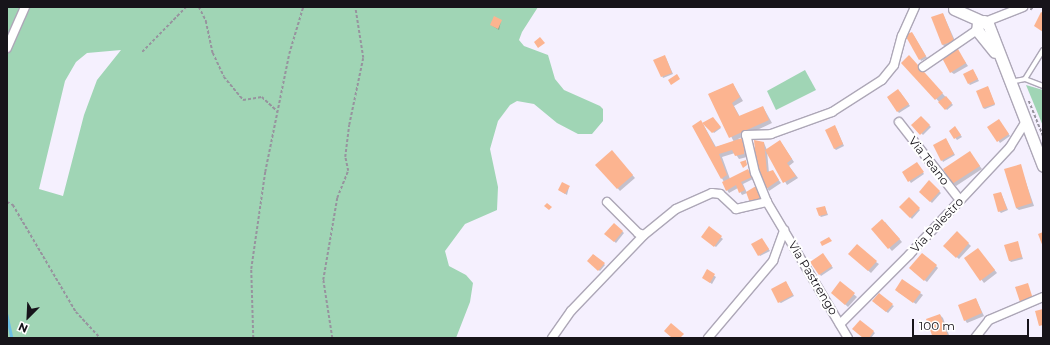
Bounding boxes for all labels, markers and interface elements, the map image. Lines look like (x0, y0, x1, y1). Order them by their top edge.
street label: Via Teano (906, 134, 952, 188)
street label: Via Palestro (908, 194, 966, 256)
street label: Via Pastrengo (785, 238, 841, 318)
north arrow (8, 297, 48, 337)
scale bar (914, 311, 1031, 337)
text: 100 m (919, 318, 955, 333)
text: N (16, 320, 30, 336)

